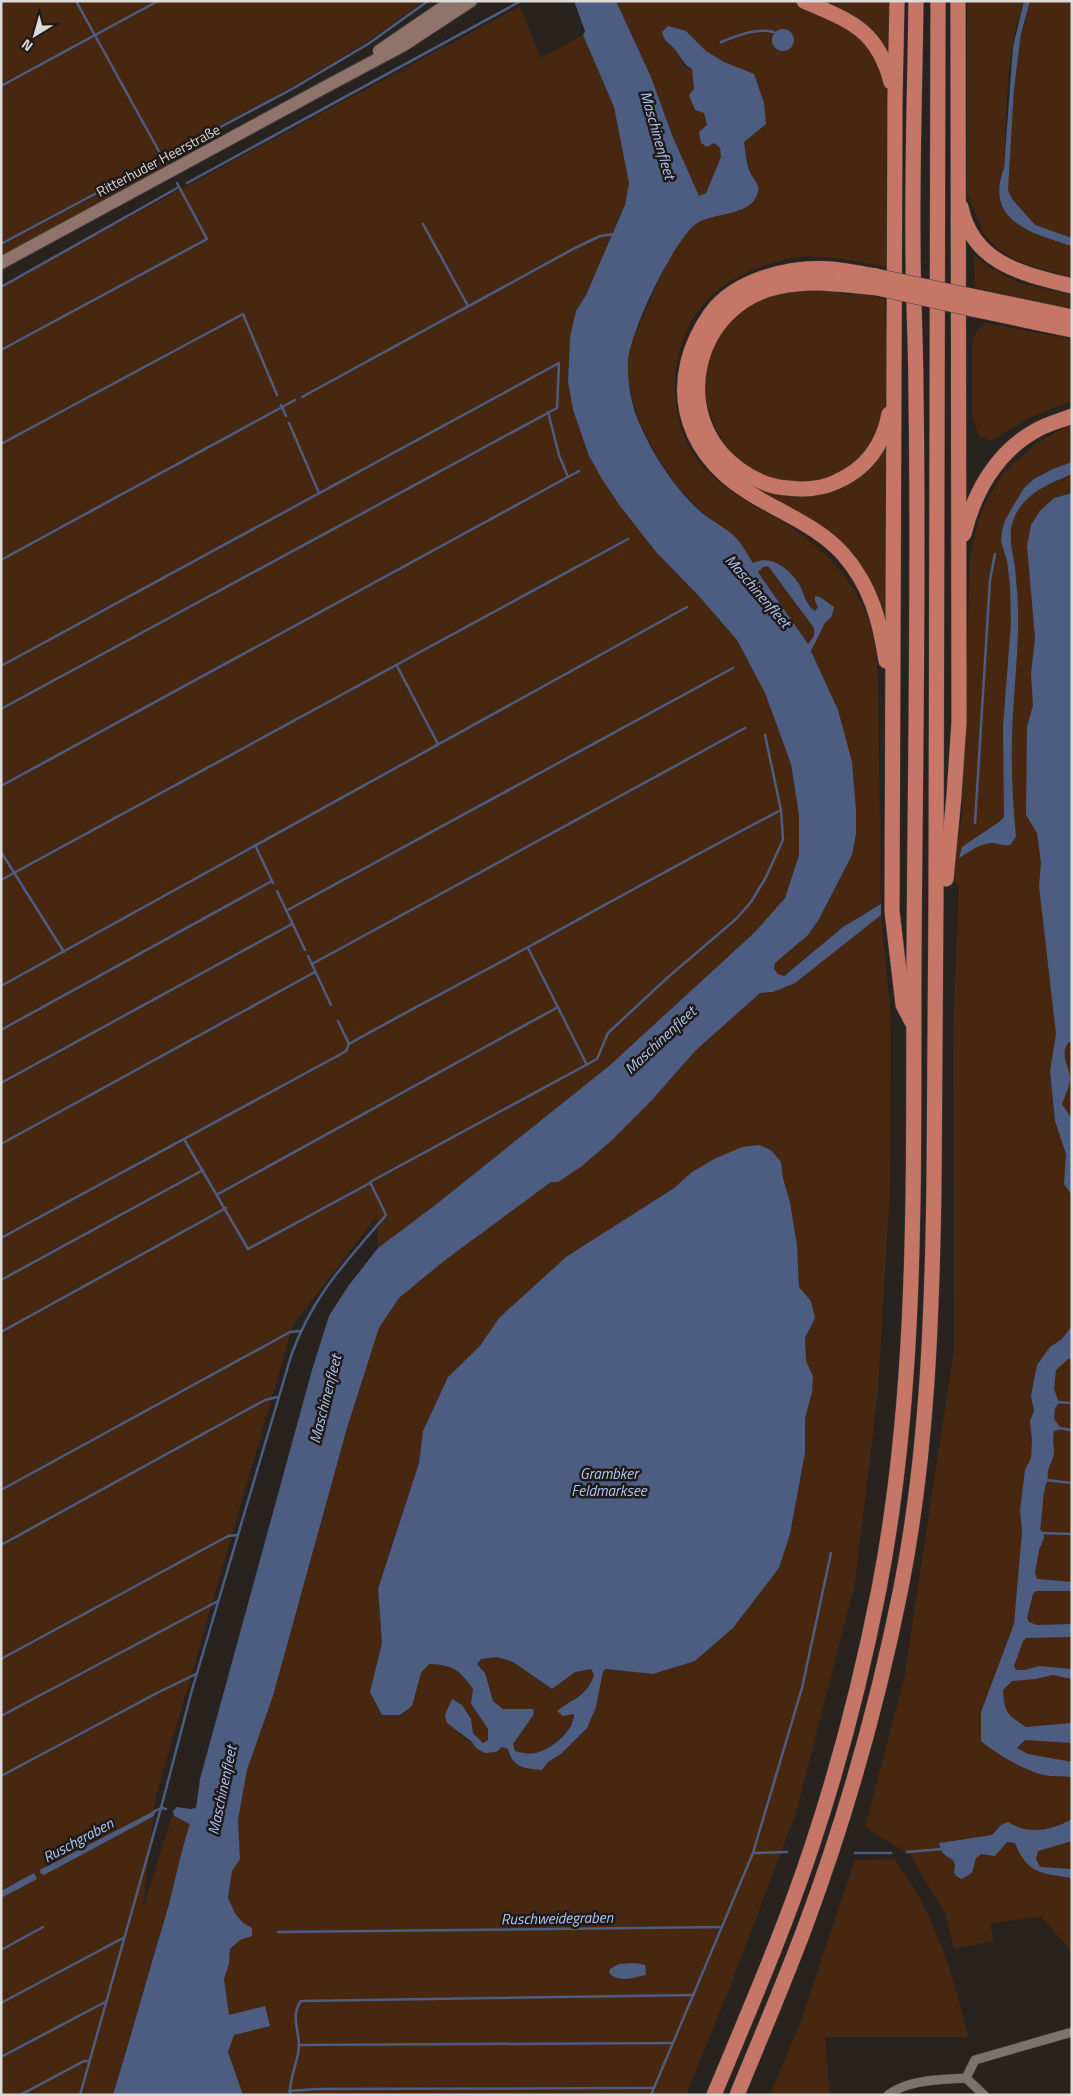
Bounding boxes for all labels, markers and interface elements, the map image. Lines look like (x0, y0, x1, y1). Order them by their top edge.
north arrow (10, 10, 60, 60)
text: N (17, 34, 37, 57)
water label: Maschinenfleet (634, 88, 682, 184)
street label: Ritterhuder Heerstraße (92, 118, 224, 202)
water label: Maschinenfleet (720, 549, 798, 634)
water label: Maschinenfleet (619, 999, 703, 1079)
water label: Maschinenfleet (303, 1350, 348, 1446)
water label: Grambker Feldmarksee (571, 1462, 648, 1502)
water label: Maschinenfleet (201, 1741, 243, 1837)
water label: Ruschgraben (39, 1812, 118, 1868)
water label: Ruschweidegraben (501, 1906, 614, 1930)

